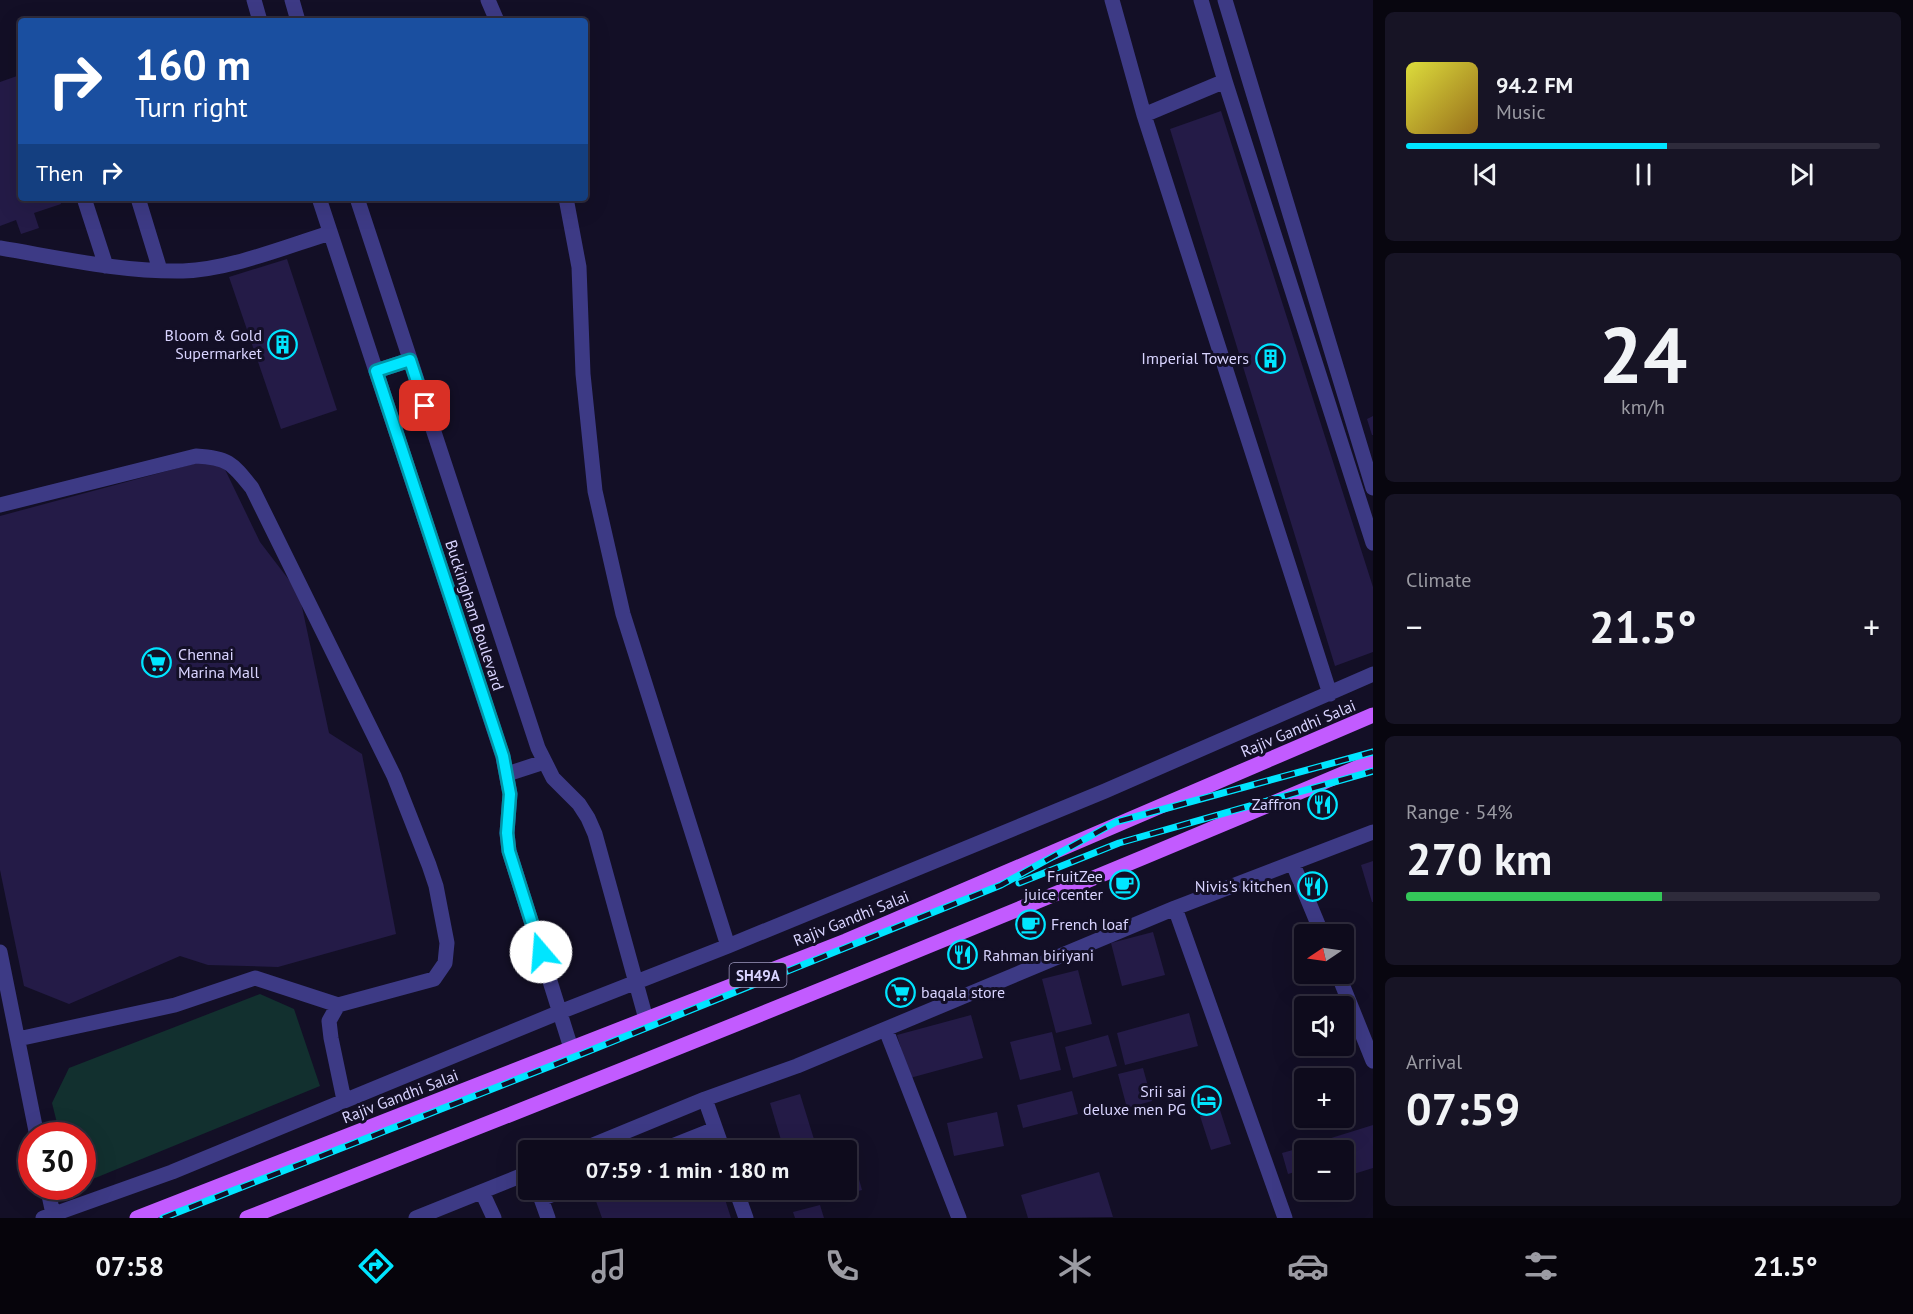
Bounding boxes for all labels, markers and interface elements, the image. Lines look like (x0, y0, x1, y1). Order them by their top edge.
text: 160 m (135, 37, 251, 92)
icon: right (36, 42, 114, 120)
text: 94.2 FM (1496, 71, 1573, 99)
text: Turn right (135, 90, 248, 124)
text: Music (1496, 99, 1545, 125)
icon: right (95, 156, 128, 189)
icon: previous (1469, 158, 1502, 191)
icon: pause (1627, 158, 1660, 191)
icon: next (1785, 158, 1818, 191)
text: Then (36, 159, 83, 187)
text: 24 (1599, 304, 1687, 405)
place label: Bloom & Gold Supermarket (165, 325, 263, 363)
building icon: Bloom & Gold Supermarket (267, 328, 299, 360)
building icon: Imperial Towers (1254, 342, 1286, 374)
place label: Imperial Towers (1141, 348, 1249, 368)
pin (399, 380, 450, 431)
icon: arrive (408, 389, 441, 422)
text: km/h (1621, 394, 1665, 420)
street label: Buckingham Boulevard (441, 537, 509, 693)
text: Climate (1406, 567, 1472, 593)
text: 21.5° (1589, 597, 1697, 655)
text: − (1406, 605, 1423, 648)
text: + (1863, 605, 1880, 648)
place label: Chennai Marina Mall (178, 644, 260, 682)
supermarket icon: Chennai Marina Mall (141, 647, 173, 679)
street label: Rajiv Gandhi Salai (1237, 695, 1359, 761)
restaurant icon: Zaffron (1306, 788, 1338, 820)
place label: Zaffron (1252, 794, 1301, 814)
text: Range · 54% (1406, 799, 1513, 825)
text: 270 km (1406, 829, 1552, 887)
place label: FruitZee juice center (1024, 866, 1104, 904)
cafe icon: FruitZee juice center (1108, 869, 1140, 901)
restaurant icon: Nivis's kitchen (1297, 870, 1329, 902)
place label: Nivis's kitchen (1195, 876, 1292, 896)
street label: Rajiv Gandhi Salai (790, 886, 912, 950)
cafe icon: French loaf (1014, 908, 1046, 940)
place label: French loaf (1051, 914, 1129, 934)
position arrow (509, 920, 573, 984)
north arrow (1294, 924, 1354, 984)
map controls (1294, 924, 1354, 1200)
restaurant icon: Rahman biriyani (946, 939, 978, 971)
place label: Rahman biriyani (983, 945, 1094, 965)
road number: SH49A (730, 963, 786, 987)
supermarket icon: baqala store (884, 976, 916, 1008)
place label: baqala store (921, 982, 1005, 1002)
button: sound (1294, 996, 1354, 1056)
text: Arrival (1406, 1049, 1462, 1075)
street label: Rajiv Gandhi Salai (339, 1065, 461, 1127)
button: + (1294, 1068, 1354, 1128)
text: 07:59 (1406, 1079, 1520, 1137)
place label: Srii sai deluxe men PG (1083, 1081, 1186, 1119)
hotel icon: Srii sai deluxe men PG (1191, 1084, 1223, 1116)
speed limit sign: 30 (18, 1122, 96, 1200)
button: − (1294, 1140, 1354, 1200)
text: 07:59 · 1 min · 180 m (586, 1156, 789, 1184)
icon: directions (355, 1245, 397, 1287)
icon: music (588, 1245, 630, 1287)
icon: phone (821, 1245, 863, 1287)
icon: climate (1054, 1245, 1096, 1287)
icon: car (1287, 1245, 1329, 1287)
icon: filters (1520, 1245, 1562, 1287)
text: 07:58 (96, 1249, 164, 1283)
text: 21.5° (1753, 1249, 1817, 1283)

